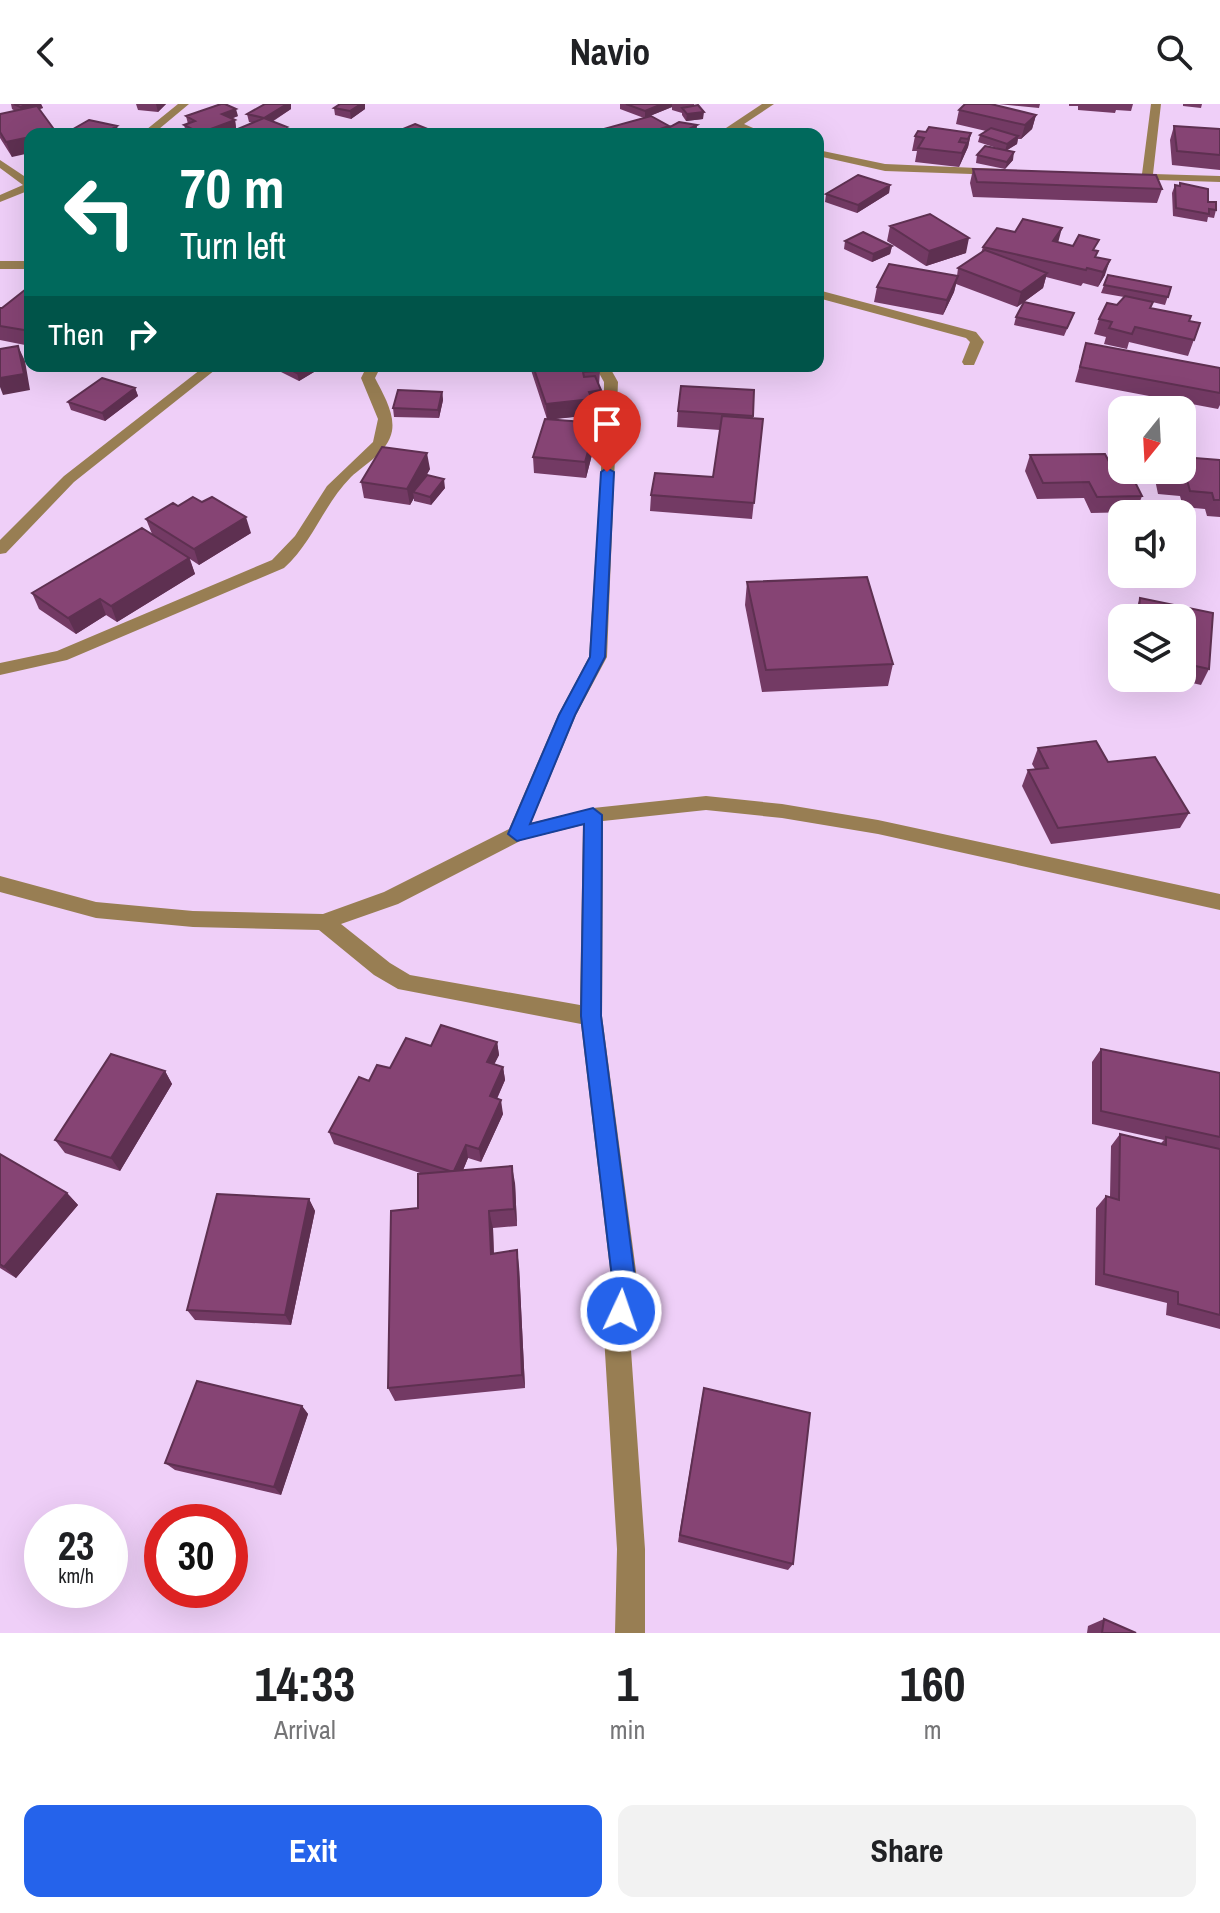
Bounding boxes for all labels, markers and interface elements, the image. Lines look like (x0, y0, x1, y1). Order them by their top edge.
text: Navio (570, 28, 650, 76)
icon: back (24, 30, 68, 74)
icon: search (1152, 30, 1196, 74)
text: 70 m (180, 150, 285, 225)
icon: left (48, 160, 152, 264)
text: Turn left (180, 222, 286, 270)
icon: right (120, 312, 164, 356)
text: Then (48, 314, 104, 354)
pin (573, 390, 641, 472)
north arrow (1108, 396, 1196, 484)
map controls (1108, 396, 1196, 692)
icon: arrive (585, 402, 629, 446)
button: sound (1108, 500, 1196, 588)
button: layers (1108, 604, 1196, 692)
position arrow (579, 1269, 663, 1353)
speed limit sign: 30 (144, 1504, 248, 1608)
text: 23 (58, 1519, 94, 1572)
text: km/h (58, 1562, 94, 1589)
text: 14:33 (255, 1651, 355, 1716)
text: 1 (617, 1651, 638, 1716)
text: 160 (900, 1651, 965, 1716)
text: Arrival (274, 1712, 336, 1747)
text: min (610, 1712, 645, 1747)
text: m (924, 1712, 942, 1747)
button: Exit (24, 1805, 602, 1897)
button: Share (618, 1805, 1196, 1897)

